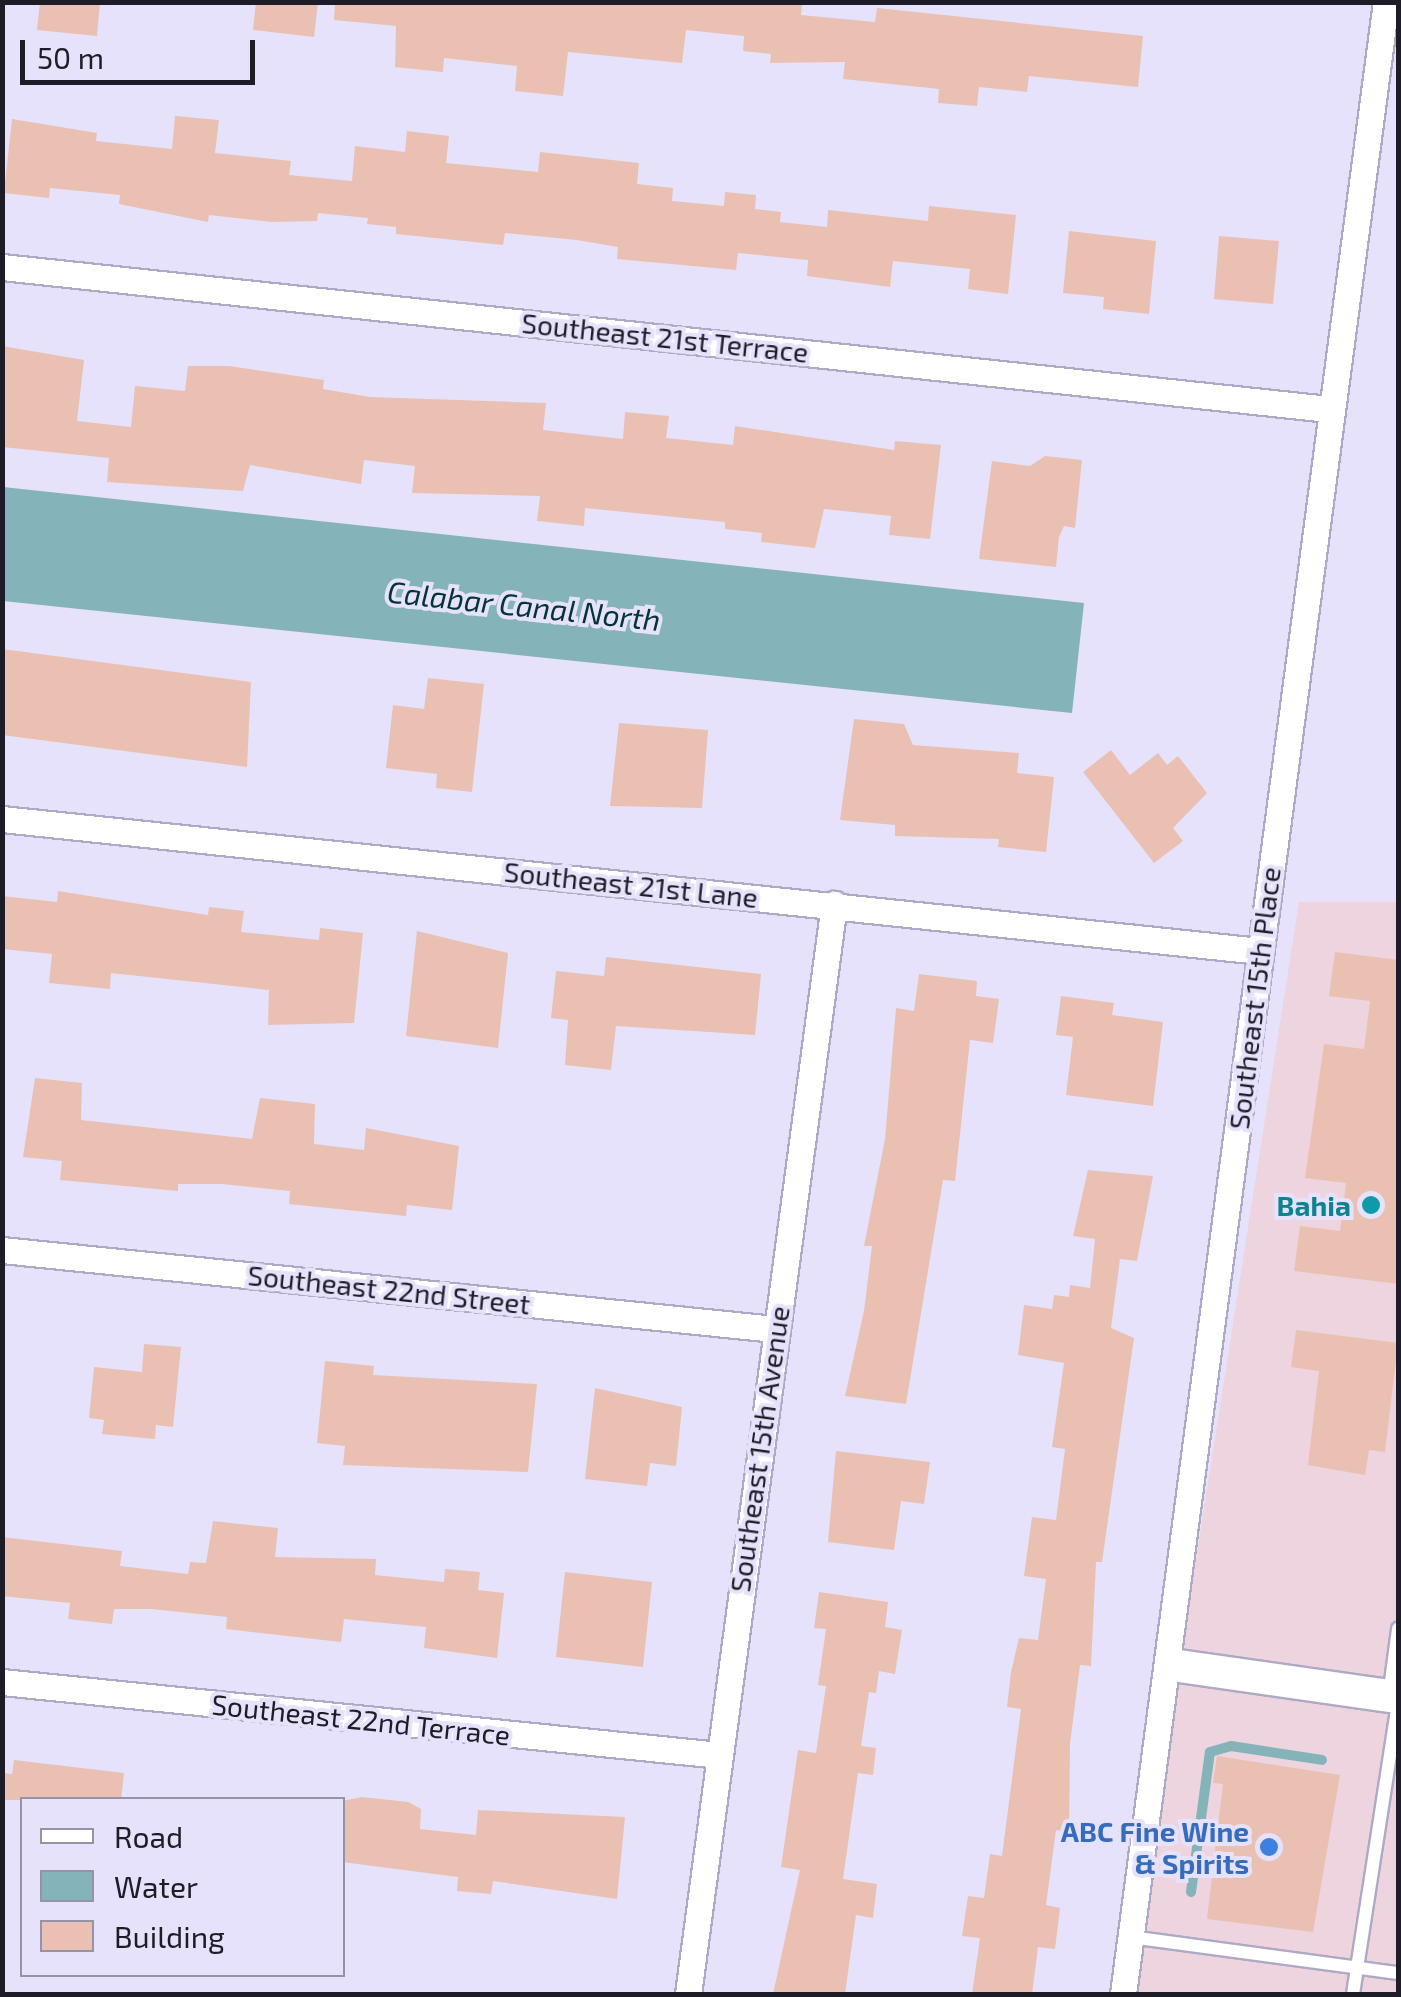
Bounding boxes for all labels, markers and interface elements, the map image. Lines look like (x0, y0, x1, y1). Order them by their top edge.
scale bar (25, 20, 260, 82)
text: 50 m (37, 39, 104, 75)
street label: Southeast 21st Terrace (520, 305, 810, 369)
water label: Calabar Canal North (385, 573, 663, 637)
street label: Southeast 21st Lane (502, 854, 760, 914)
street label: Southeast 15th Place (1221, 865, 1287, 1131)
place label: Bahia (1277, 1188, 1351, 1222)
marker: Bahia (1360, 1194, 1382, 1216)
street label: Southeast 22nd Street (246, 1257, 532, 1321)
street label: Southeast 15th Avenue (722, 1303, 796, 1595)
street label: Southeast 22nd Terrace (210, 1687, 512, 1751)
legend (20, 1797, 345, 1977)
place label: ABC Fine Wine & Spirits (1061, 1814, 1249, 1880)
text: Road (114, 1818, 183, 1854)
marker: ABC Fine Wine & Spirits (1258, 1836, 1280, 1858)
text: Water (114, 1868, 198, 1904)
text: Building (114, 1918, 225, 1954)

